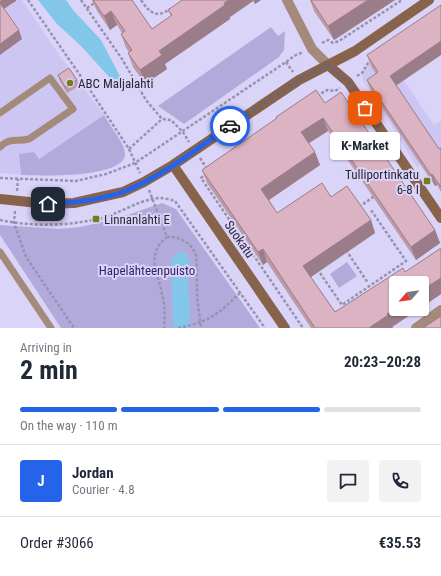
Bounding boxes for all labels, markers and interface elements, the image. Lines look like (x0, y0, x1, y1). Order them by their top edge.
place label: ABC Maljalahti (78, 76, 153, 91)
marker: ABC Maljalahti (65, 78, 75, 88)
pin (348, 91, 382, 125)
icon: bag (354, 97, 376, 119)
courier (210, 106, 250, 146)
icon: car (219, 115, 241, 137)
callout: K-Market (330, 132, 400, 160)
text: K-Market (341, 138, 389, 153)
place label: Tulliportinkatu 6-8 I (345, 167, 419, 197)
marker: Tulliportinkatu 6-8 I (422, 176, 432, 186)
pin (31, 187, 65, 221)
icon: home (37, 193, 59, 215)
place label: Linnanlahti E (104, 212, 170, 227)
marker: Linnanlahti E (91, 214, 101, 224)
street label: Suokatu (221, 218, 258, 261)
park label: Hapelähteenpuisto (99, 263, 195, 278)
north arrow (389, 276, 429, 316)
map controls (389, 276, 429, 316)
text: Arriving in (20, 340, 72, 355)
text: 20:23–20:28 (344, 353, 421, 371)
text: 2 min (20, 355, 78, 385)
text: On the way · 110 m (20, 418, 117, 433)
button: chat (327, 460, 369, 502)
button: phone (379, 460, 421, 502)
text: Jordan (72, 464, 114, 482)
text: J (37, 472, 45, 490)
text: Courier · 4.8 (72, 482, 135, 497)
text: Order #3066 (20, 534, 94, 552)
text: €35.53 (379, 534, 421, 552)

